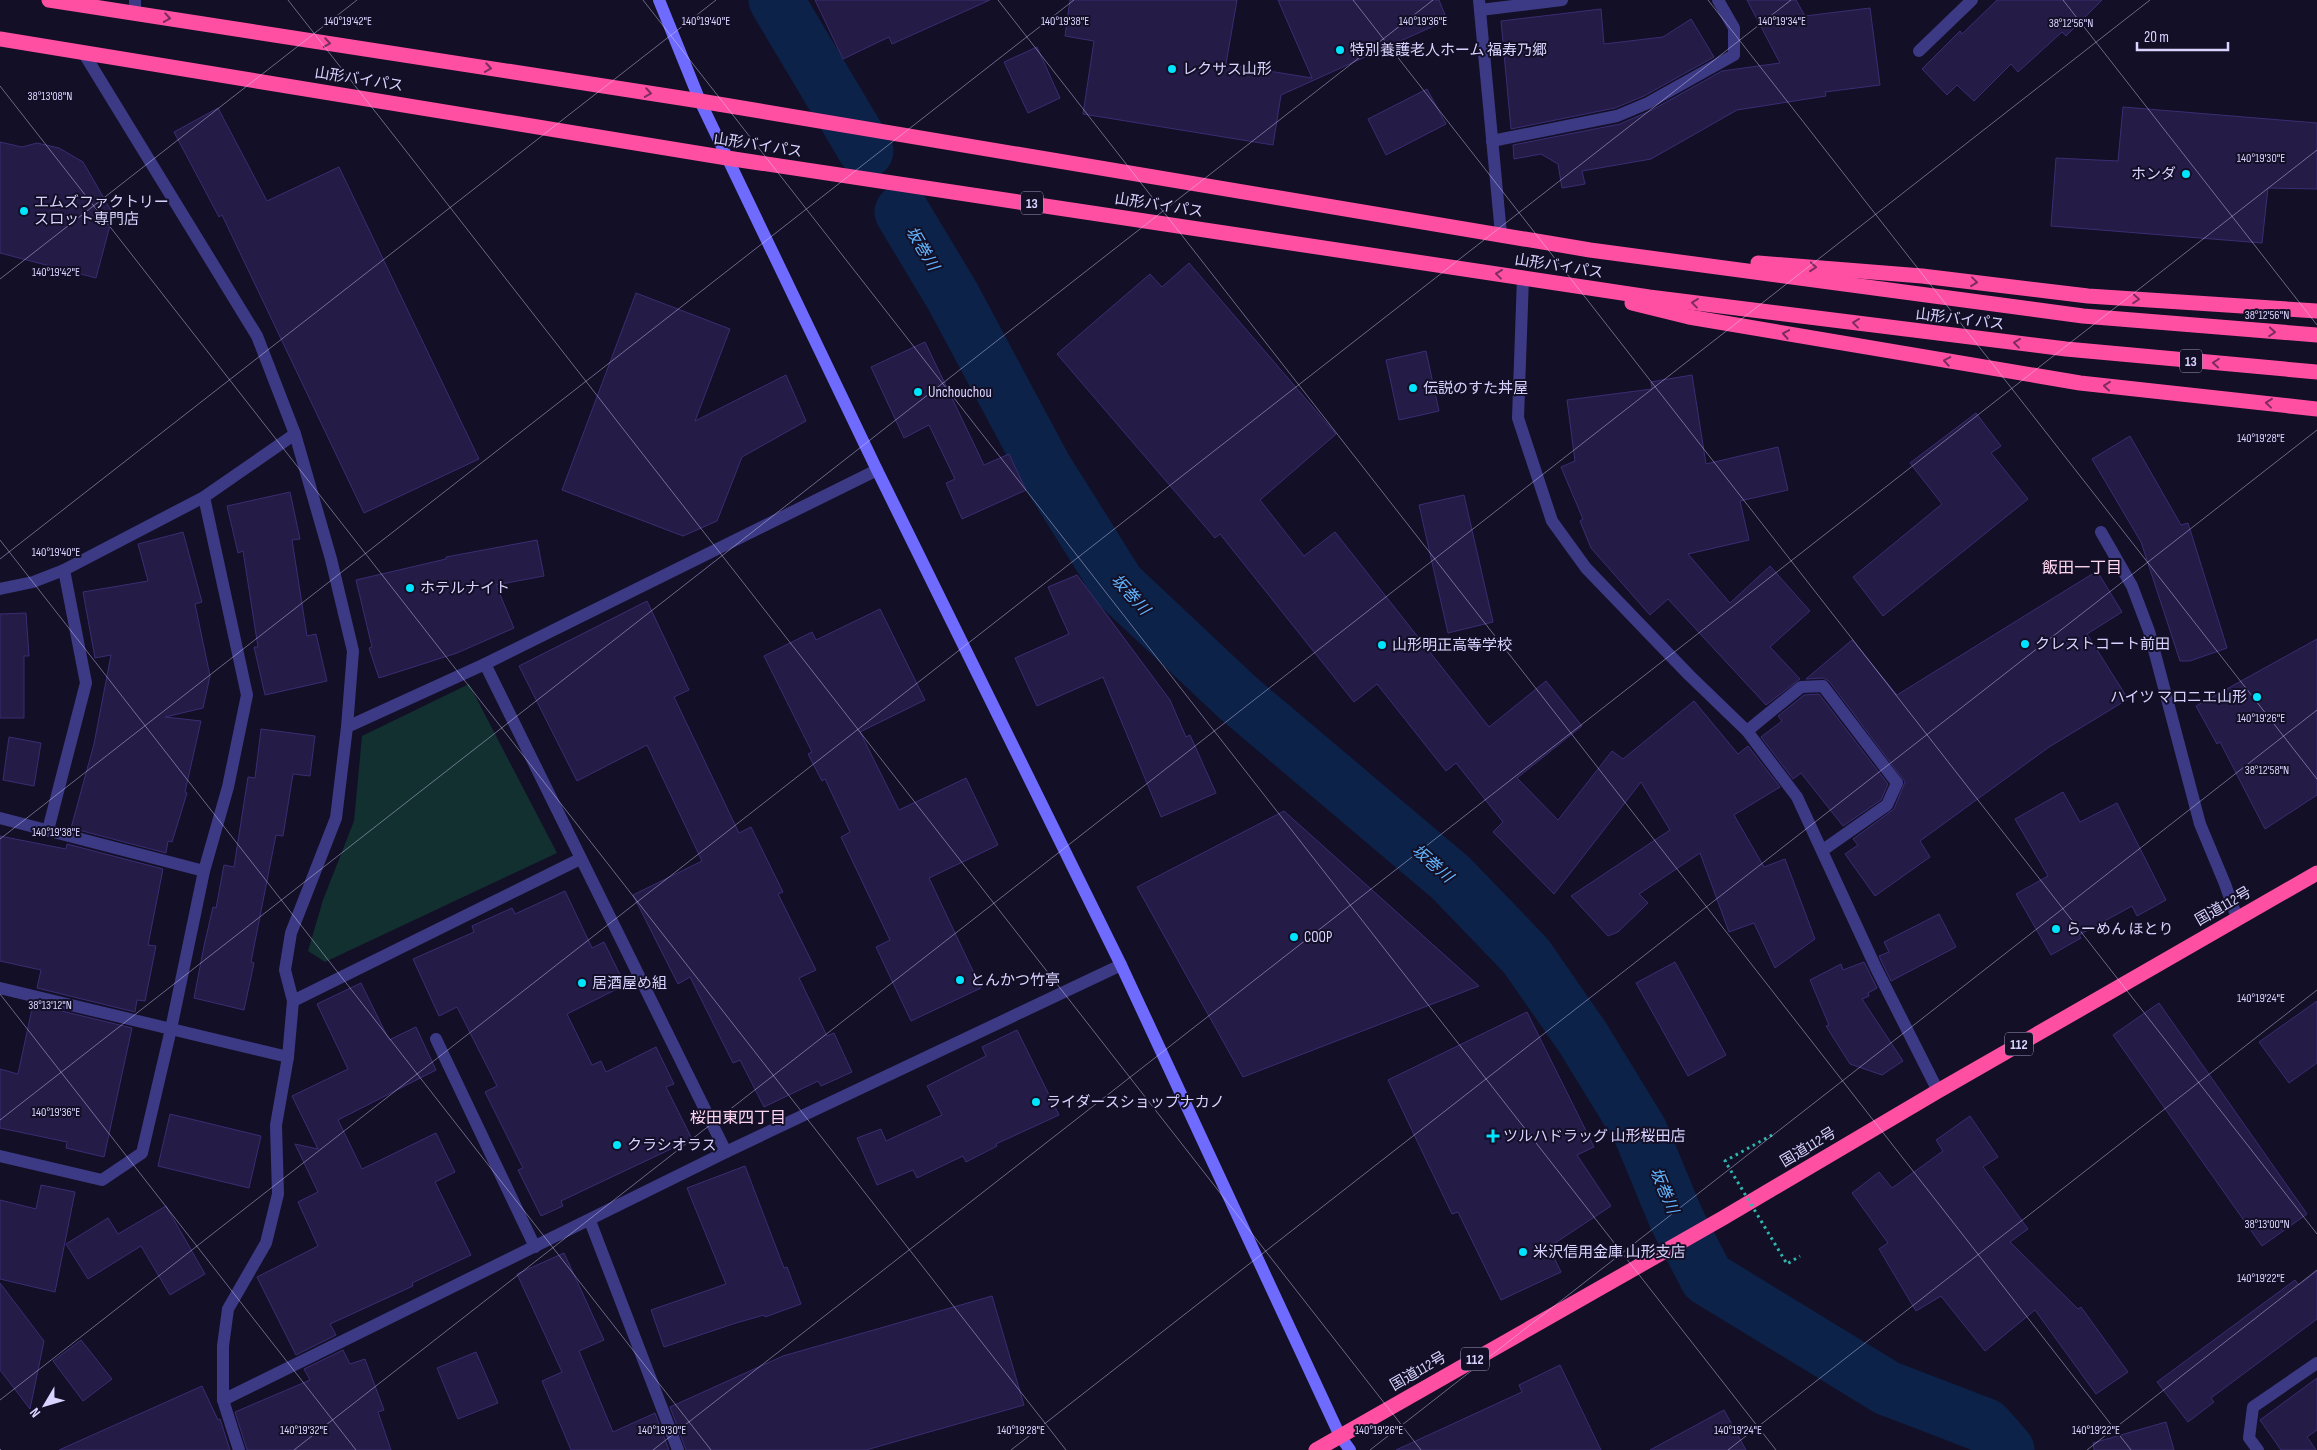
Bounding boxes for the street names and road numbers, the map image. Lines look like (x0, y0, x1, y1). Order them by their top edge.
street label: 山形バイパス (313, 63, 405, 96)
street label: 山形バイパス (712, 129, 804, 162)
street label: 山形バイパス (1113, 189, 1205, 222)
road number: 13 (1021, 192, 1043, 214)
street label: 山形バイパス (1513, 250, 1605, 283)
street label: 山形バイパス (1914, 305, 2006, 334)
road number: 13 (2180, 350, 2202, 372)
street label: 国道112号 (2192, 883, 2255, 930)
road number: 112 (2005, 1032, 2033, 1056)
street label: 国道112号 (1777, 1123, 1840, 1172)
street label: 国道112号 (1387, 1348, 1450, 1395)
road number: 112 (1461, 1348, 1489, 1370)

